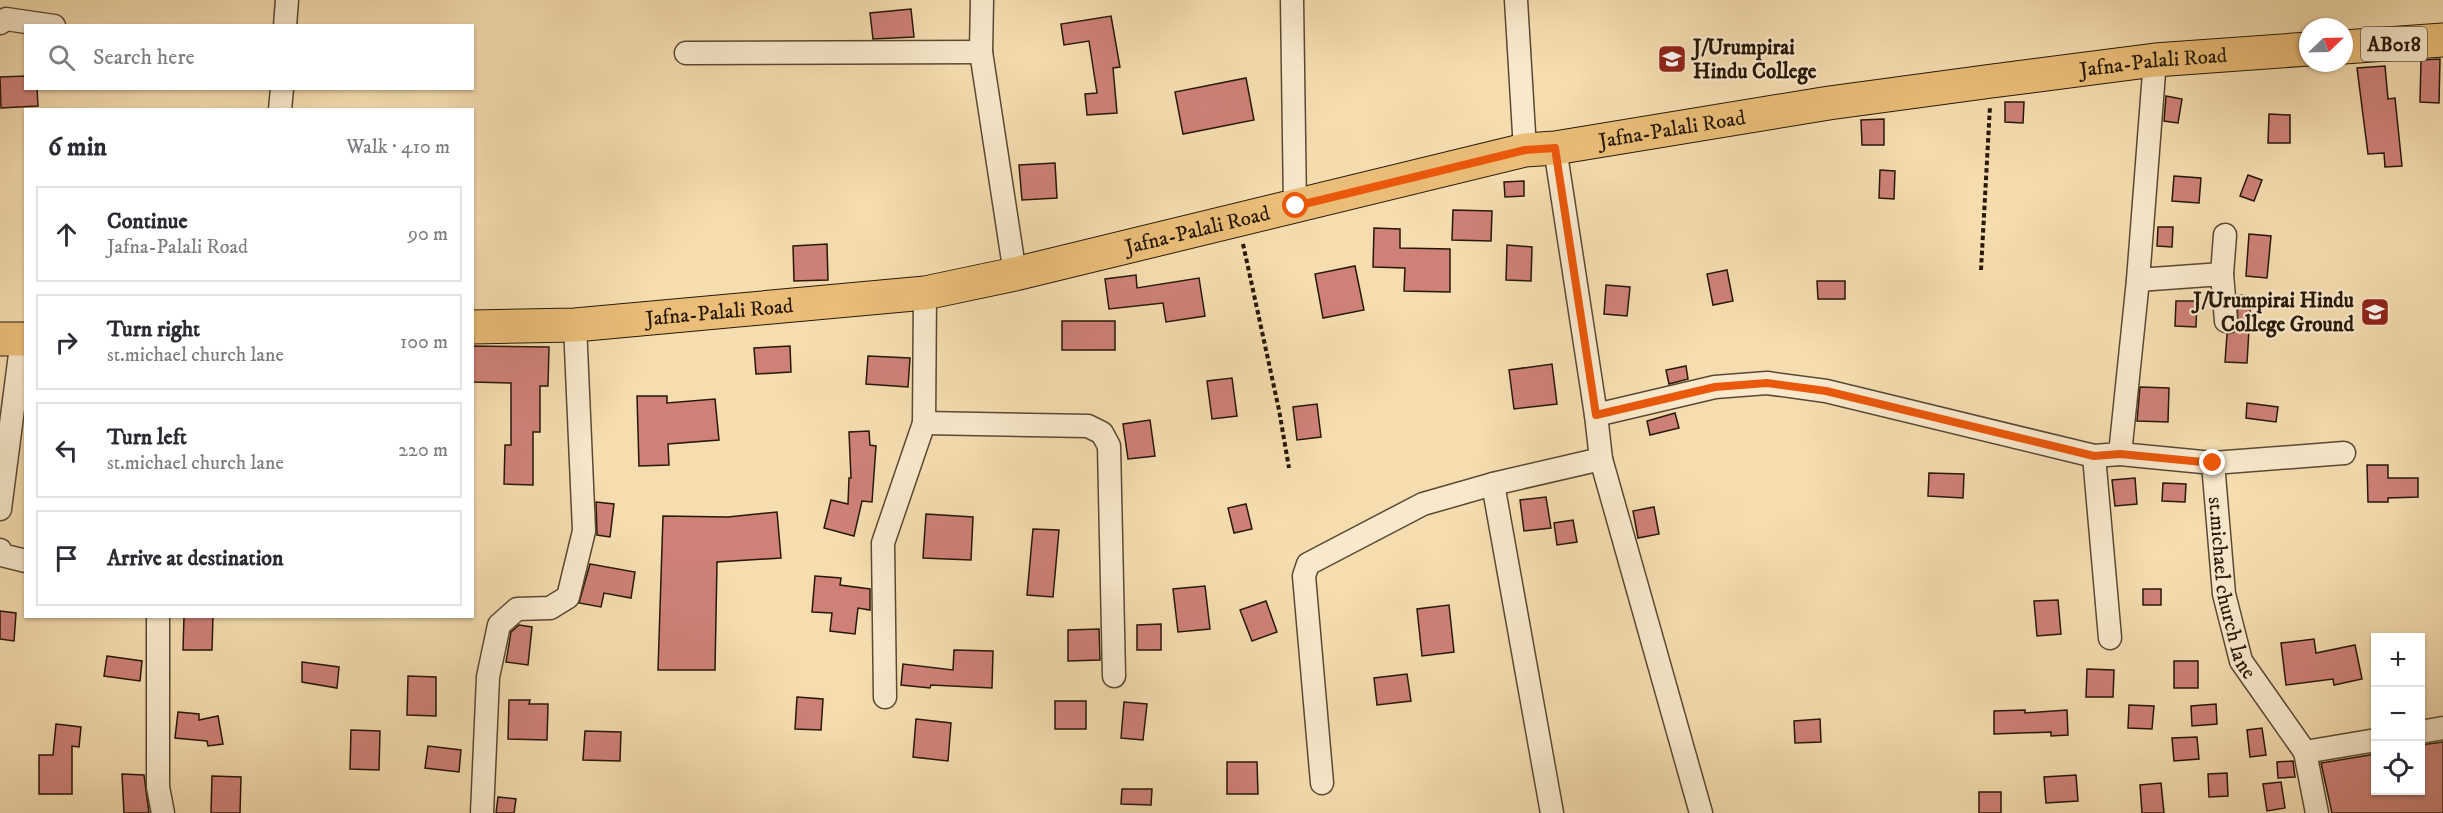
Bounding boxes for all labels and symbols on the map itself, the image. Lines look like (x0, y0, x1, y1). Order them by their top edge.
north arrow (2299, 18, 2353, 72)
road number: AB018 (2361, 27, 2427, 61)
place label: J/Urumpirai Hindu College (1691, 35, 1817, 85)
school or university icon: J/Urumpirai Hindu College (1656, 43, 1688, 75)
street label: Jafna-Palali Road (2076, 43, 2229, 84)
street label: Jafna-Palali Road (1595, 105, 1748, 155)
route start (1282, 192, 1308, 218)
street label: Jafna-Palali Road (1120, 200, 1273, 261)
place label: J/Urumpirai Hindu College Ground (2191, 288, 2355, 338)
street label: Jafna-Palali Road (643, 293, 795, 333)
school or university icon: J/Urumpirai Hindu College Ground (2359, 296, 2391, 328)
route end (2199, 449, 2225, 475)
street label: st.michael church lane (2202, 496, 2262, 685)

